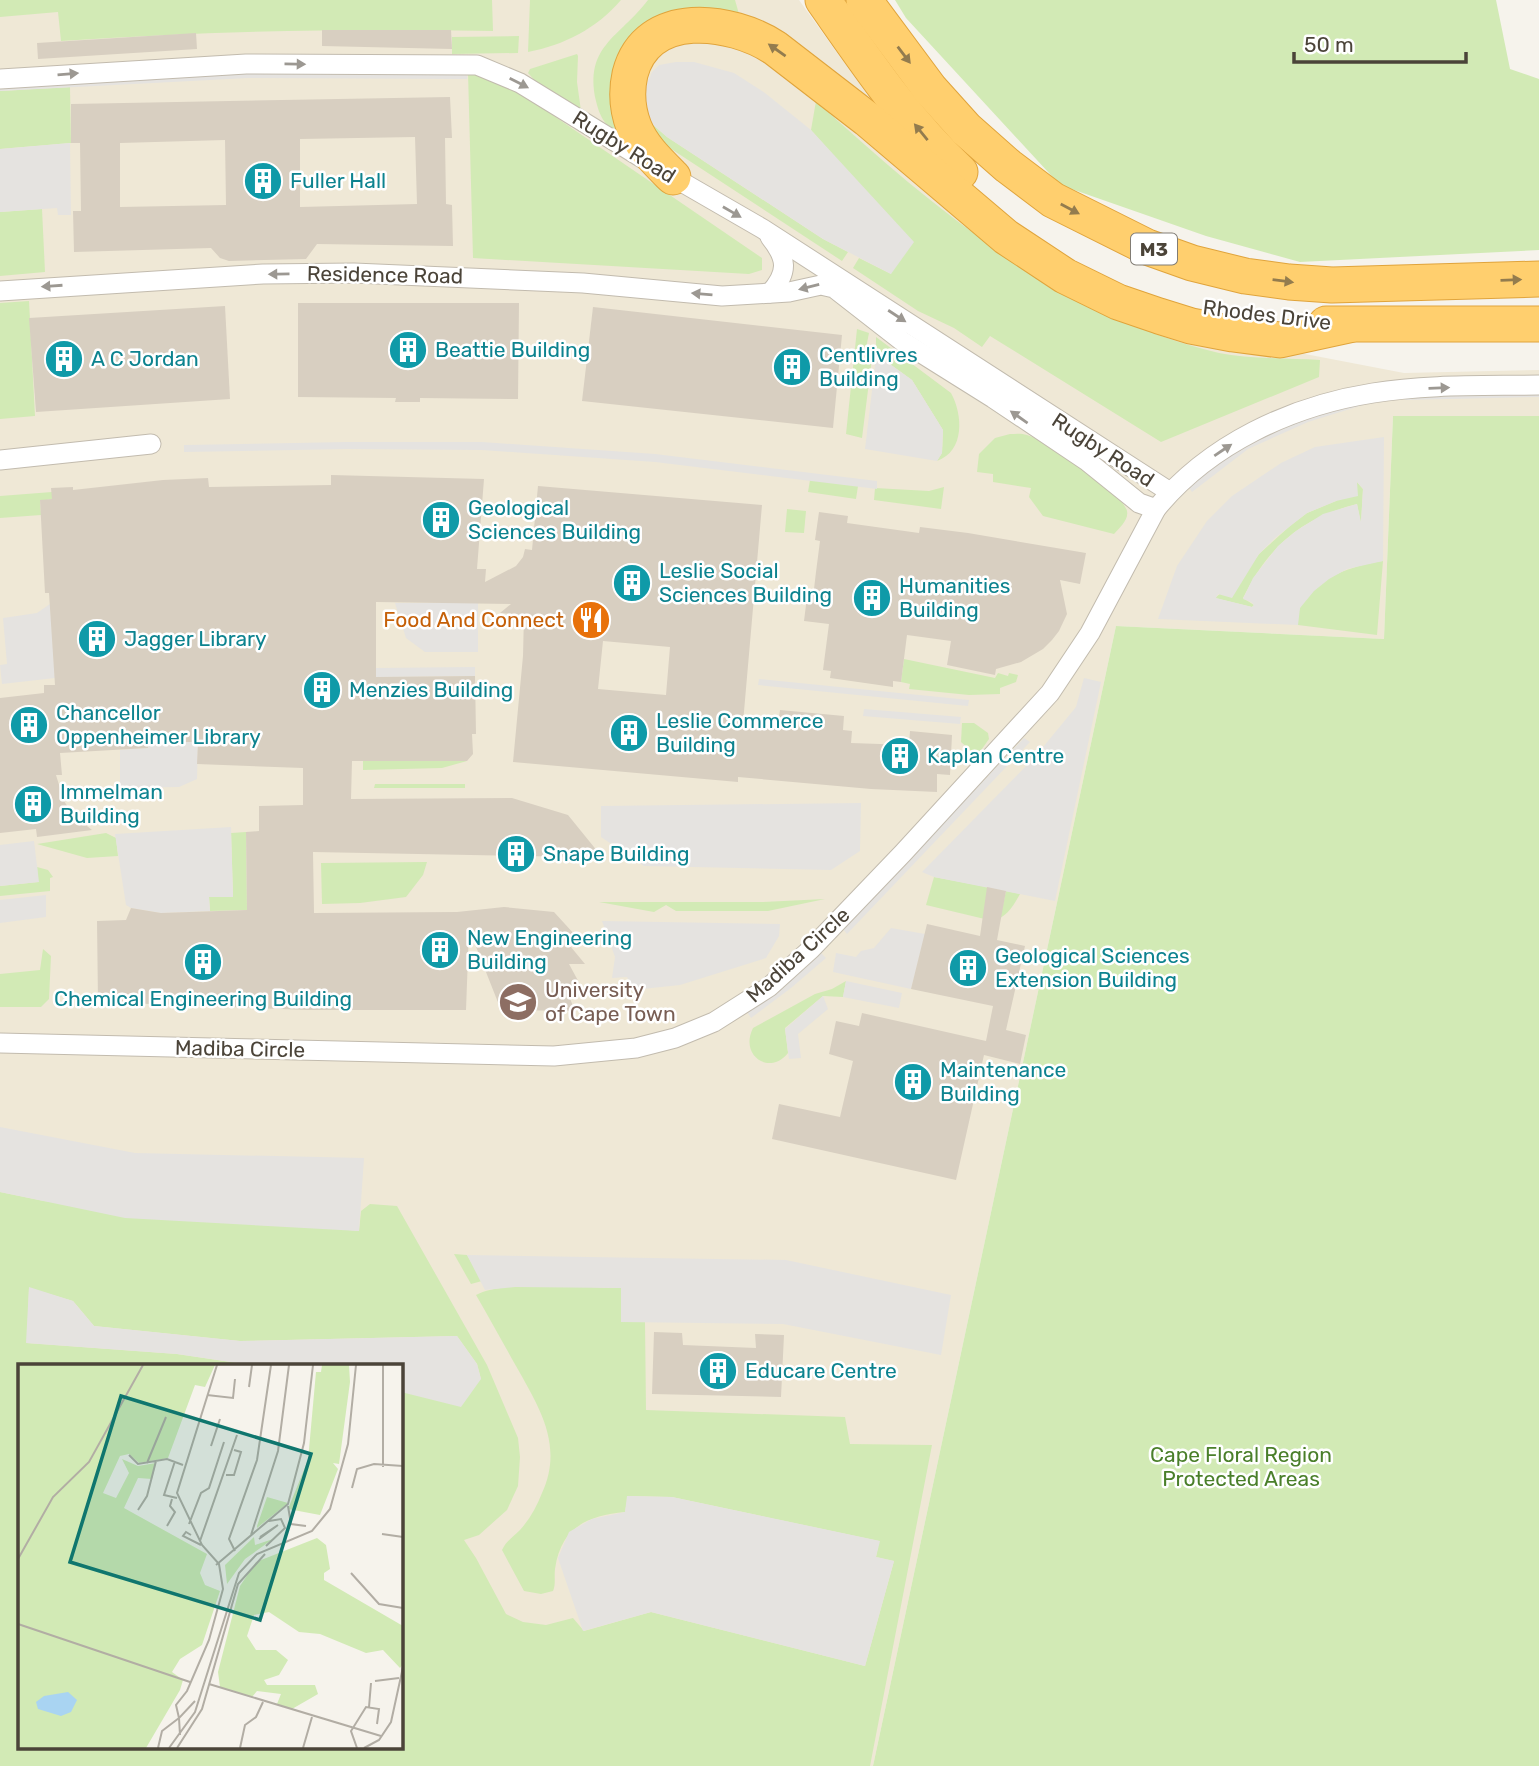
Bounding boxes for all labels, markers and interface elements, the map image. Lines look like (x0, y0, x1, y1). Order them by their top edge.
scale bar (1294, 21, 1466, 65)
text: 50 m (1304, 32, 1354, 57)
one-way arrow (768, 43, 786, 57)
one-way arrow (897, 46, 912, 64)
one-way arrow (284, 58, 306, 70)
one-way arrow (57, 68, 79, 79)
one-way arrow (509, 78, 529, 89)
street label: Rugby Road (568, 105, 680, 188)
one-way arrow (914, 124, 929, 141)
building icon: Fuller Hall (242, 160, 284, 202)
place label: Fuller Hall (290, 168, 386, 193)
one-way arrow (1060, 203, 1079, 215)
one-way arrow (723, 205, 742, 218)
road number: M3 (1131, 233, 1177, 264)
street label: Residence Road (307, 261, 463, 288)
one-way arrow (268, 268, 290, 279)
one-way arrow (1500, 274, 1522, 285)
one-way arrow (1273, 276, 1295, 287)
one-way arrow (41, 281, 63, 292)
one-way arrow (798, 282, 820, 293)
one-way arrow (690, 288, 712, 299)
street label: Rhodes Drive (1201, 294, 1333, 335)
one-way arrow (887, 309, 907, 322)
building icon: Beattie Building (387, 329, 429, 371)
place label: Beattie Building (435, 337, 590, 362)
building icon: A C Jordan (43, 338, 85, 380)
place label: Centlivres Building (819, 342, 918, 391)
place label: A C Jordan (91, 346, 199, 371)
building icon: Centlivres Building (771, 346, 813, 388)
one-way arrow (1428, 382, 1450, 393)
street label: Rugby Road (1047, 407, 1159, 492)
one-way arrow (1010, 410, 1028, 424)
one-way arrow (1214, 443, 1232, 457)
place label: Geological Sciences Building (468, 495, 641, 544)
building icon: Geological Sciences Building (420, 499, 462, 541)
place label: Leslie Social Sciences Building (659, 558, 832, 607)
building icon: Leslie Social Sciences Building (611, 562, 653, 604)
place label: Humanities Building (899, 573, 1010, 622)
building icon: Humanities Building (851, 577, 893, 619)
restaurant icon: Food And Connect (570, 599, 612, 641)
place label: Food And Connect (383, 607, 564, 632)
building icon: Jagger Library (76, 618, 118, 660)
place label: Jagger Library (124, 626, 267, 651)
building icon: Menzies Building (301, 669, 343, 711)
place label: Menzies Building (349, 677, 513, 702)
place label: Chancellor Oppenheimer Library (56, 700, 261, 749)
building icon: Chancellor Oppenheimer Library (8, 704, 50, 746)
place label: Leslie Commerce Building (656, 708, 823, 757)
building icon: Leslie Commerce Building (608, 712, 650, 754)
building icon: Kaplan Centre (879, 735, 921, 777)
place label: Kaplan Centre (927, 743, 1064, 768)
place label: Immelman Building (60, 779, 163, 828)
building icon: Immelman Building (12, 783, 54, 825)
building icon: Snape Building (495, 833, 537, 875)
place label: Snape Building (543, 841, 690, 866)
street label: Madiba Circle (741, 902, 854, 1008)
place label: New Engineering Building (467, 925, 632, 974)
building icon: New Engineering Building (419, 929, 461, 971)
building icon: Chemical Engineering Building (182, 941, 224, 983)
place label: Geological Sciences Extension Building (995, 943, 1190, 992)
building icon: Geological Sciences Extension Building (947, 947, 989, 989)
place label: University of Cape Town (545, 977, 676, 1026)
school or university icon: University of Cape Town (497, 981, 539, 1023)
place label: Chemical Engineering Building (54, 986, 352, 1011)
street label: Madiba Circle (175, 1035, 305, 1062)
place label: Maintenance Building (940, 1057, 1066, 1106)
building icon: Maintenance Building (892, 1061, 934, 1103)
building icon: Educare Centre (697, 1350, 739, 1392)
place label: Educare Centre (745, 1358, 897, 1383)
inset map (18, 1364, 402, 1748)
park label: Cape Floral Region Protected Areas (1150, 1442, 1332, 1491)

